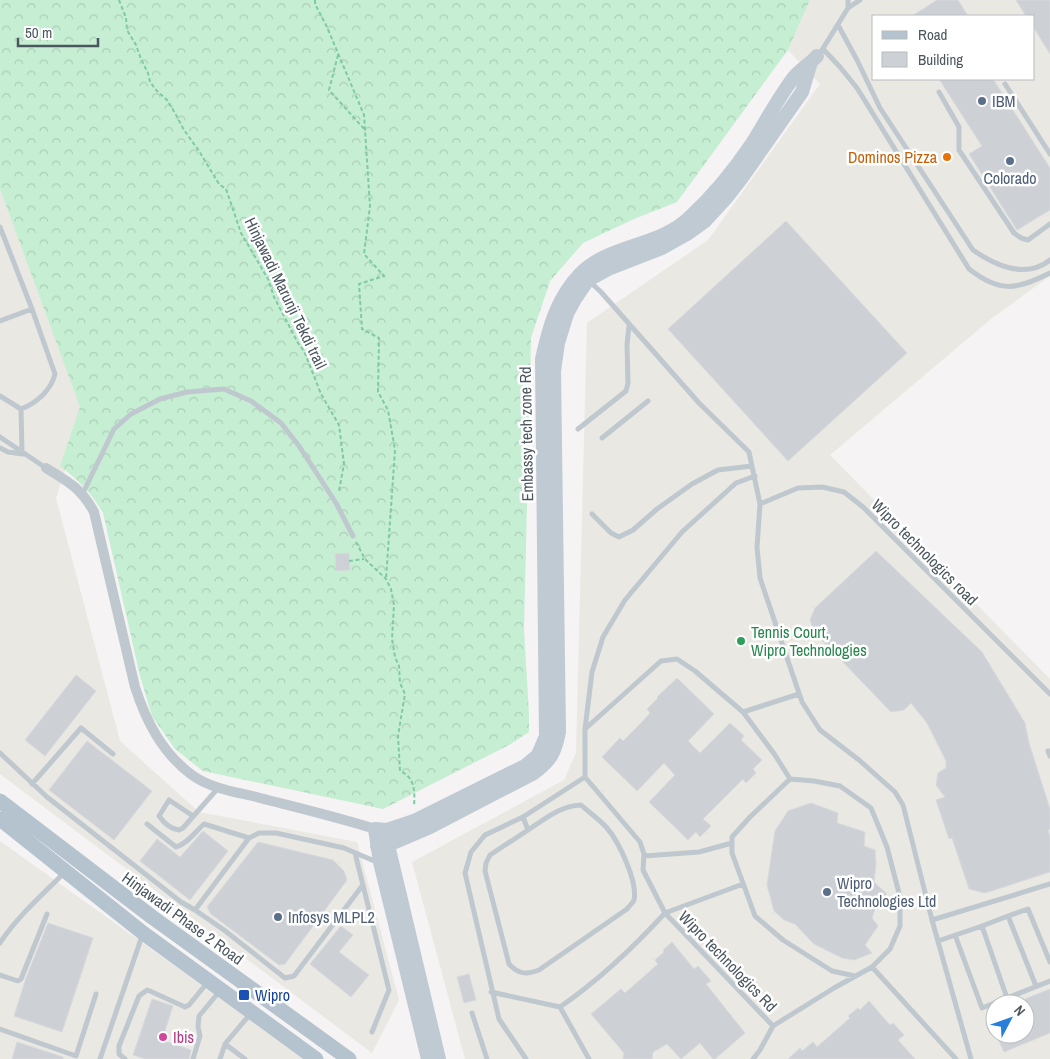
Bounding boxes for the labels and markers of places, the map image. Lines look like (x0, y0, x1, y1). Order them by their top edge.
place label: IBM (992, 90, 1015, 112)
marker: IBM (976, 95, 988, 107)
place label: Dominos Pizza (848, 146, 938, 168)
marker: Dominos Pizza (941, 151, 953, 163)
marker: Colorado (1004, 155, 1016, 167)
place label: Colorado (983, 167, 1037, 189)
place label: Tennis Court, Wipro Technologies (751, 621, 867, 661)
marker: Tennis Court, Wipro Technologies (735, 635, 747, 647)
place label: Wipro Technologies Ltd (837, 872, 936, 912)
marker: Wipro Technologies Ltd (821, 886, 833, 898)
place label: Infosys MLPL2 (288, 906, 375, 928)
marker: Infosys MLPL2 (272, 911, 284, 923)
place label: Wipro (255, 984, 290, 1006)
marker: Wipro (237, 988, 251, 1002)
place label: Ibis (173, 1026, 194, 1048)
marker: Ibis (157, 1031, 169, 1043)

